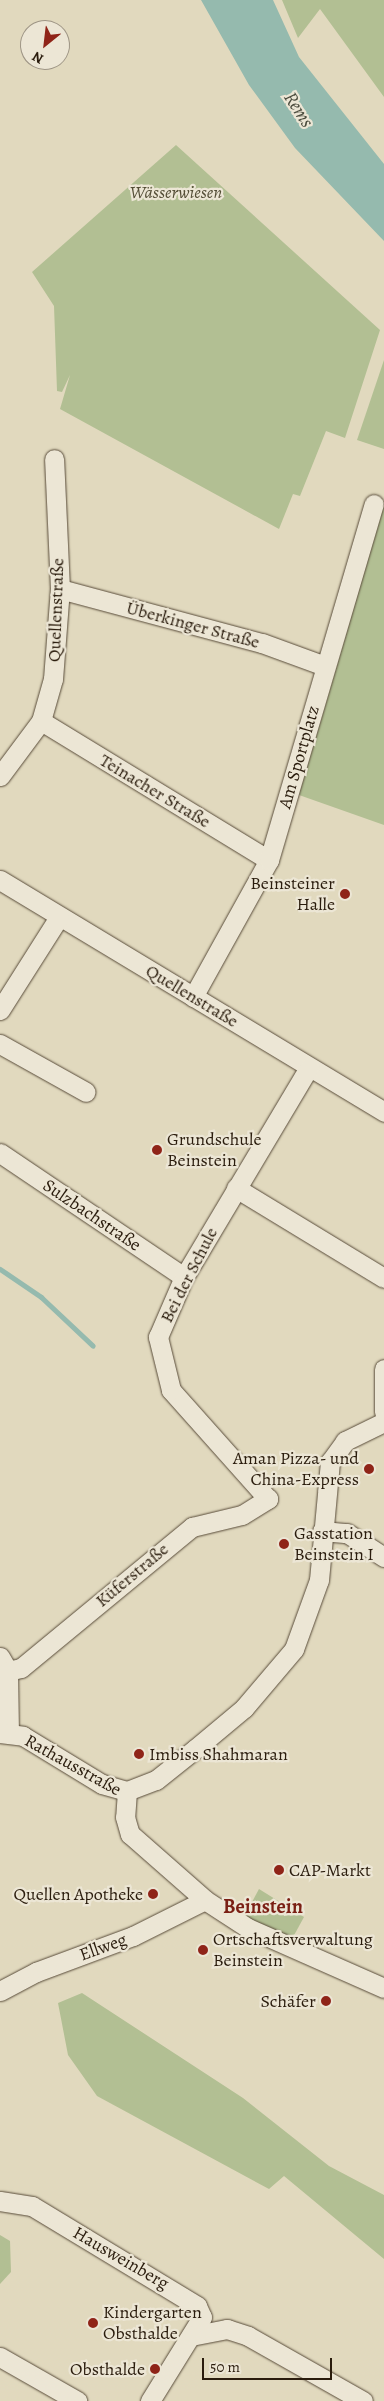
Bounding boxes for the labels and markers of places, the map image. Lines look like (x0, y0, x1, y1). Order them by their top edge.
place label: Beinsteiner Halle (250, 873, 335, 916)
marker: Beinsteiner Halle (339, 888, 351, 900)
place label: Grundschule Beinstein (167, 1129, 261, 1172)
marker: Grundschule Beinstein (151, 1144, 163, 1156)
place label: Aman Pizza- und China-Express (233, 1448, 359, 1490)
marker: Aman Pizza- und China-Express (363, 1463, 375, 1475)
place label: Gasstation Beinstein I (294, 1523, 374, 1566)
marker: Gasstation Beinstein I (278, 1538, 290, 1550)
place label: Imbiss Shahmaran (149, 1743, 288, 1765)
marker: Imbiss Shahmaran (133, 1748, 145, 1760)
place label: CAP-Markt (289, 1859, 371, 1881)
marker: CAP-Markt (273, 1864, 285, 1876)
place label: Quellen Apotheke (13, 1883, 143, 1905)
marker: Quellen Apotheke (147, 1888, 159, 1900)
place label: Ortschaftsverwaltung Beinstein (213, 1929, 373, 1972)
marker: Ortschaftsverwaltung Beinstein (197, 1944, 209, 1956)
place label: Schäfer (261, 1990, 316, 2012)
marker: Schäfer (320, 1995, 332, 2007)
place label: Kindergarten Obsthalde (103, 2302, 202, 2344)
marker: Kindergarten Obsthalde (87, 2317, 99, 2329)
place label: Obsthalde (70, 2358, 145, 2380)
marker: Obsthalde (149, 2363, 161, 2375)

